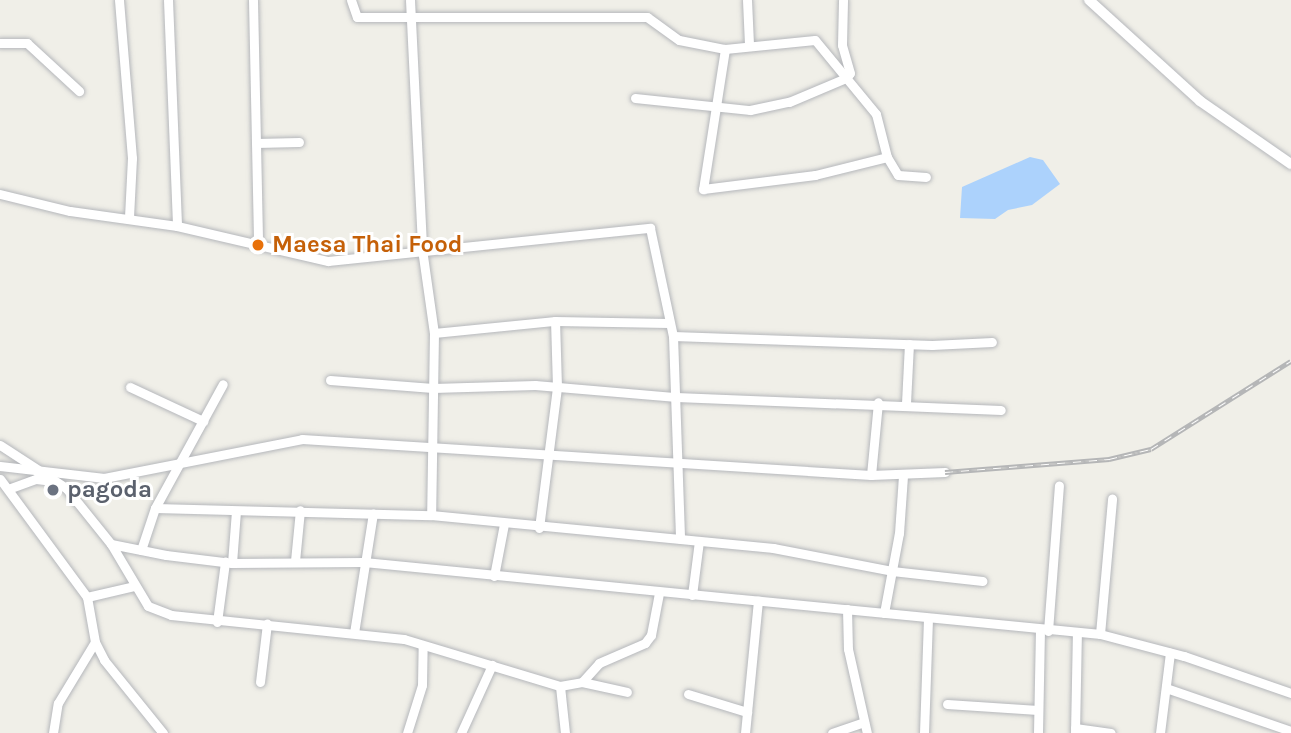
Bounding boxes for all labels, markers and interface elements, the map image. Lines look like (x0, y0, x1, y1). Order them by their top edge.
place label: Maesa Thai Food (272, 231, 462, 259)
marker: Maesa Thai Food (250, 237, 266, 253)
place label: pagoda (67, 476, 152, 504)
marker: pagoda (45, 482, 61, 498)

